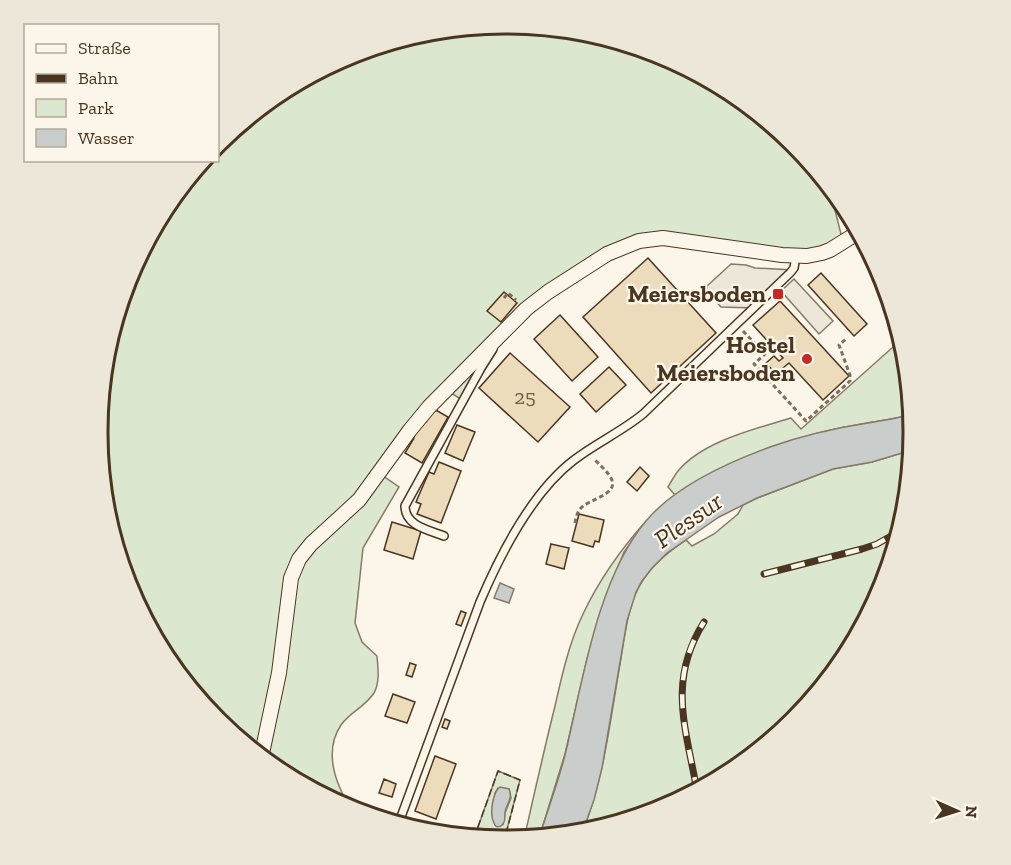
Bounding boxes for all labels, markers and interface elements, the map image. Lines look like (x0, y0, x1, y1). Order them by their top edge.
legend (24, 24, 219, 162)
text: Straße (78, 37, 131, 59)
text: Bahn (78, 67, 119, 89)
text: Park (78, 97, 114, 119)
text: Wasser (78, 127, 135, 149)
place label: Meiersboden (628, 279, 766, 308)
marker: Meiersboden (771, 287, 785, 301)
place label: Hostel Meiersboden (657, 330, 795, 387)
marker: Hostel Meiersboden (800, 352, 814, 366)
house number: 25 (514, 384, 536, 409)
water label: Plessur (648, 485, 729, 555)
north arrow (927, 781, 987, 841)
text: N (962, 805, 981, 818)

